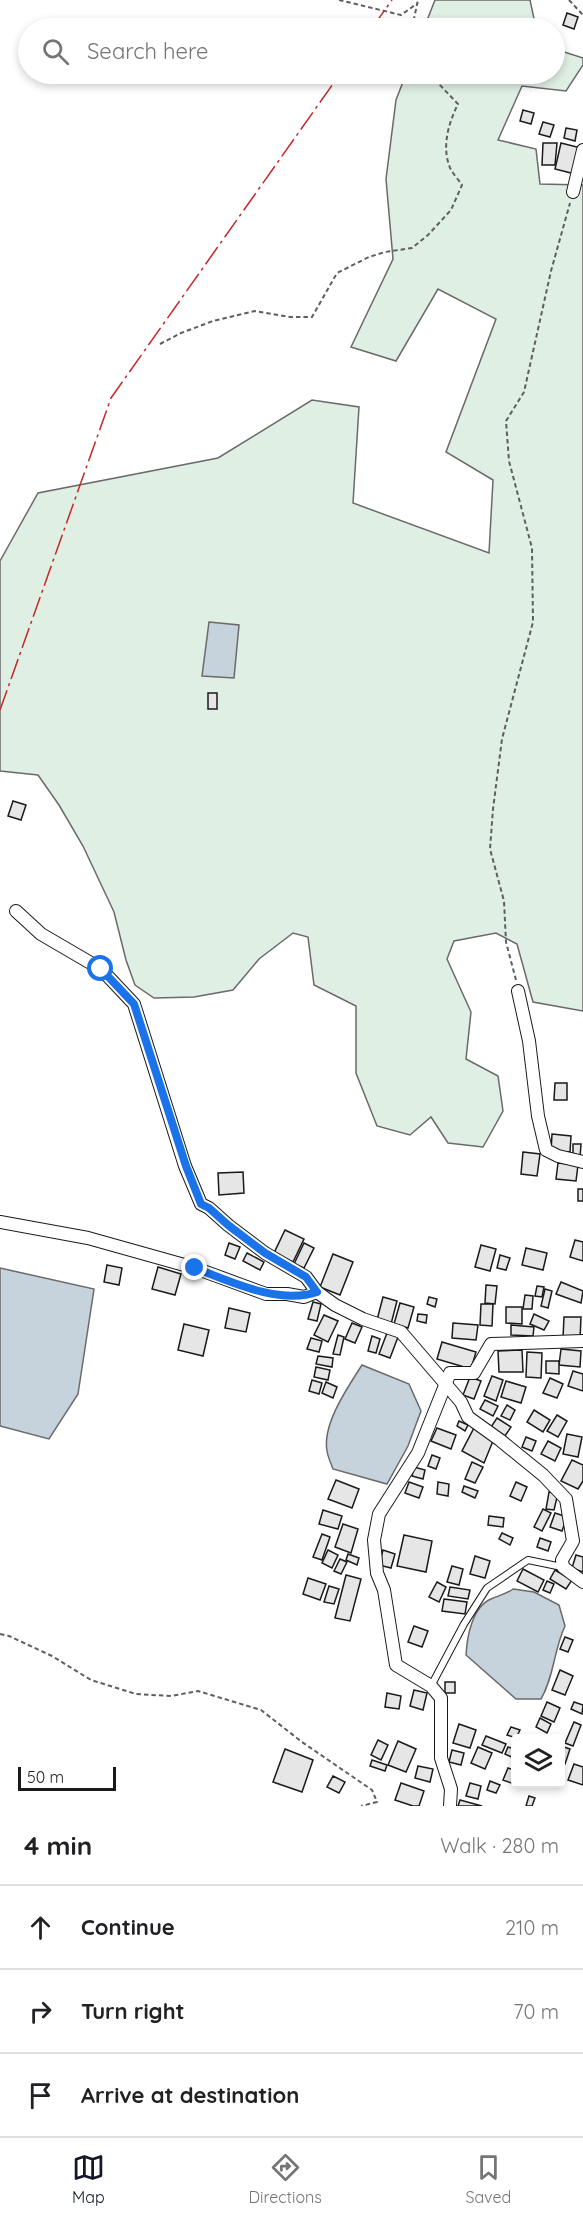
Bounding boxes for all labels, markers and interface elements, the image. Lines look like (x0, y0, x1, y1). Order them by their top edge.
search box (18, 18, 565, 84)
icon: search (39, 35, 72, 68)
text: Search here (87, 37, 208, 65)
route start (87, 955, 113, 981)
route end (181, 1254, 207, 1280)
map controls (511, 1734, 565, 1788)
button: layers (511, 1734, 565, 1788)
scale bar (18, 1764, 116, 1792)
text: 50 m (27, 1767, 64, 1787)
text: 4 min (24, 1829, 92, 1862)
text: Walk · 280 m (440, 1833, 559, 1858)
icon: ahead (24, 1911, 57, 1944)
text: Continue (81, 1913, 175, 1941)
text: 210 m (505, 1915, 559, 1940)
icon: right (24, 1995, 57, 2028)
text: Turn right (81, 1997, 185, 2025)
text: 70 m (513, 1999, 559, 2024)
icon: arrive (24, 2079, 57, 2112)
text: Arrive at destination (81, 2081, 299, 2109)
tab: Map (72, 2151, 105, 2207)
tab: Directions (249, 2151, 322, 2207)
tab: Saved (466, 2151, 511, 2207)

